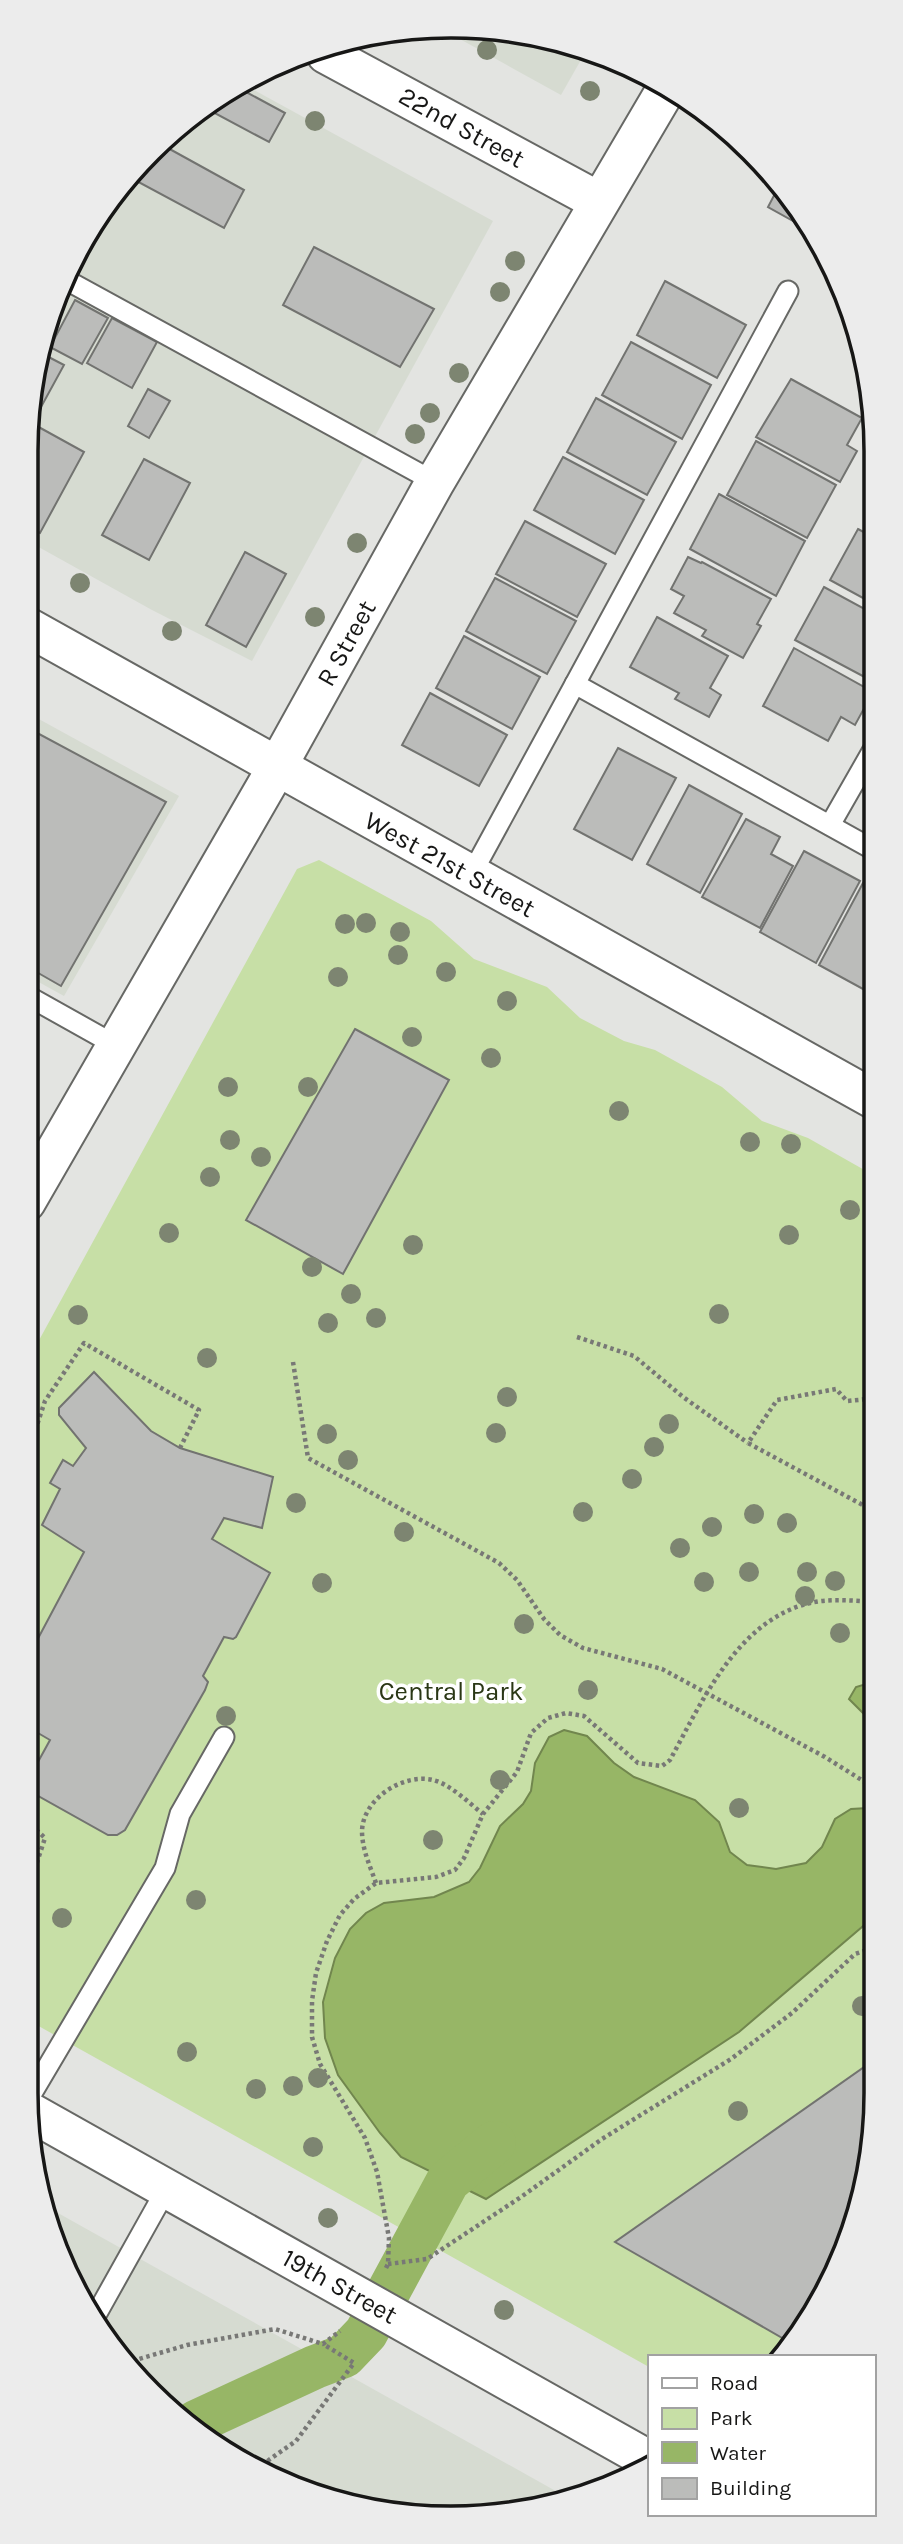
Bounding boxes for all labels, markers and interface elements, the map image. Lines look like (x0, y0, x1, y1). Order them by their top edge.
street label: 22nd Street (394, 80, 530, 175)
street label: R Street (310, 595, 383, 692)
street label: West 21st Street (359, 805, 541, 924)
park label: Central Park (379, 1676, 523, 1707)
street label: 19th Street (277, 2242, 403, 2331)
legend (648, 2355, 875, 2516)
text: Road (710, 2371, 758, 2395)
text: Park (710, 2406, 753, 2430)
text: Water (710, 2441, 766, 2465)
text: Building (710, 2476, 791, 2500)

